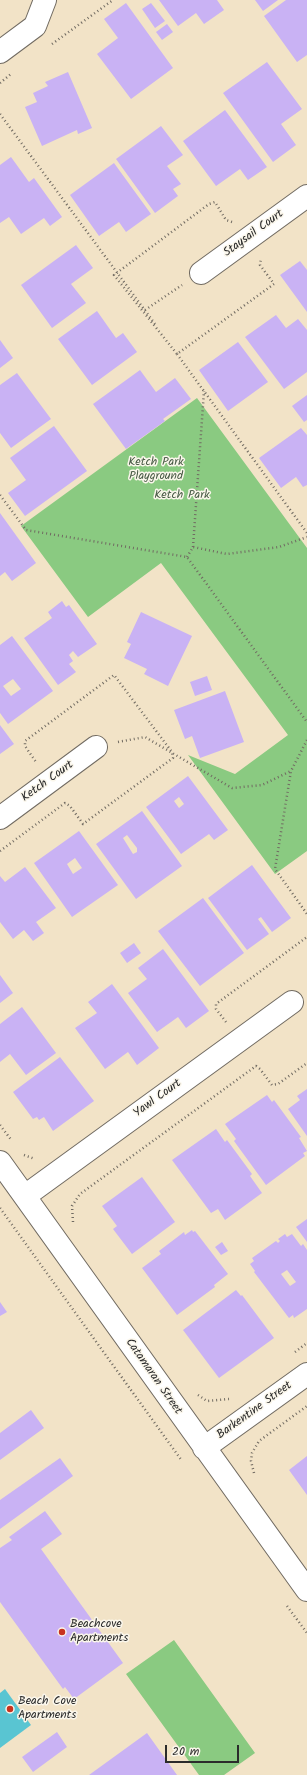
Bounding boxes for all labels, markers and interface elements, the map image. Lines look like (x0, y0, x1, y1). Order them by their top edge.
street label: Staysail Court (221, 207, 287, 261)
park label: Ketch Park Playground (128, 456, 184, 484)
park label: Ketch Park (154, 489, 210, 503)
street label: Ketch Court (19, 758, 77, 806)
street label: Yawl Court (131, 1077, 185, 1121)
street label: Catamaran Street (121, 1336, 185, 1418)
street label: Barkentine Street (215, 1379, 295, 1443)
place label: Beachcove Apartments (70, 1618, 128, 1646)
marker: Beachcove Apartments (57, 1627, 67, 1637)
place label: Beach Cove Apartments (18, 1695, 76, 1723)
marker: Beach Cove Apartments (5, 1704, 15, 1714)
scale bar (167, 1737, 241, 1763)
text: 20 m (172, 1742, 199, 1761)

